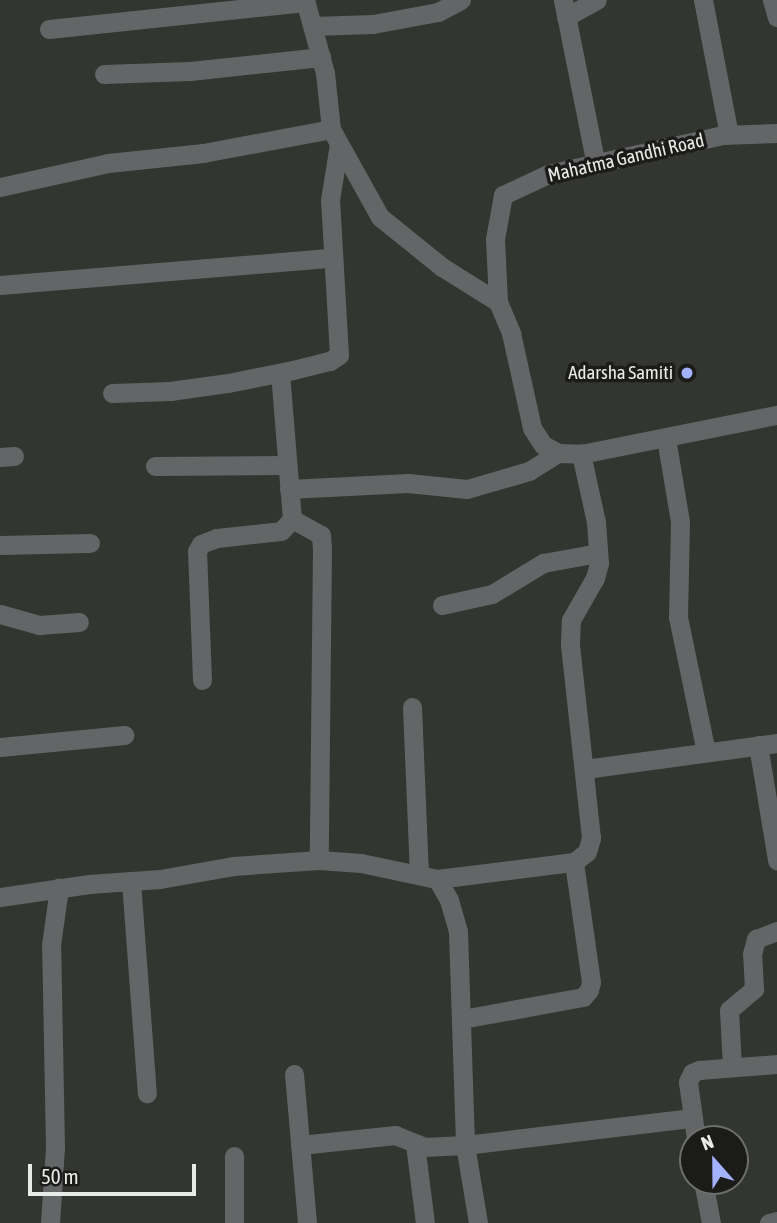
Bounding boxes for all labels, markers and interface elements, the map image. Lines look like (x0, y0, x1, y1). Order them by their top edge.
street label: Mahatma Gandhi Road (546, 129, 706, 187)
place label: Adarsha Samiti (568, 362, 673, 384)
marker: Adarsha Samiti (679, 365, 695, 381)
north arrow (679, 1125, 749, 1195)
text: N (698, 1130, 716, 1155)
scale bar (32, 1150, 200, 1194)
text: 50 m (41, 1164, 79, 1188)

